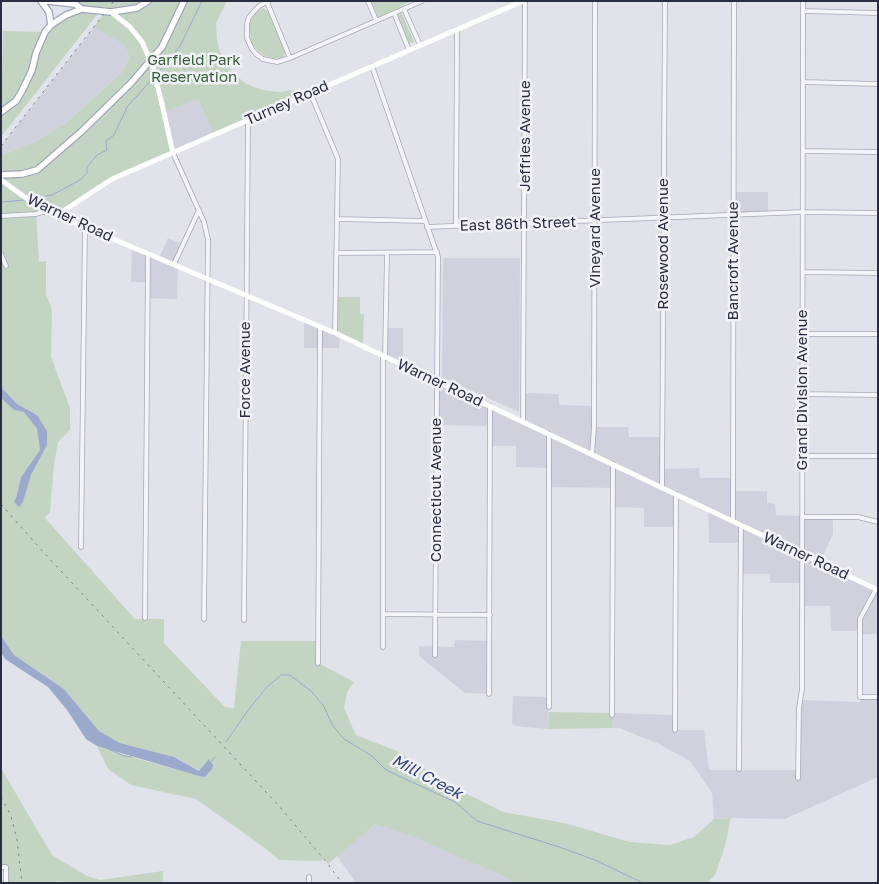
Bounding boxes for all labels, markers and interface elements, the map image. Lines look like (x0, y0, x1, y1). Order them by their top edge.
park label: Garfield Park Reservation (147, 51, 241, 86)
street label: Turney Road (243, 77, 331, 129)
street label: Jeffries Avenue (516, 80, 534, 192)
street label: Vineyard Avenue (586, 168, 604, 288)
street label: Rosewood Avenue (654, 178, 672, 310)
street label: Warner Road (24, 190, 116, 246)
street label: Bancroft Avenue (724, 202, 742, 320)
street label: East 86th Street (459, 213, 577, 235)
street label: Grand Division Avenue (793, 310, 811, 470)
street label: Force Avenue (236, 321, 254, 419)
street label: Warner Road (394, 355, 486, 411)
street label: Connecticut Avenue (427, 418, 445, 562)
street label: Warner Road (760, 528, 852, 584)
water label: Mill Creek (389, 750, 465, 804)

